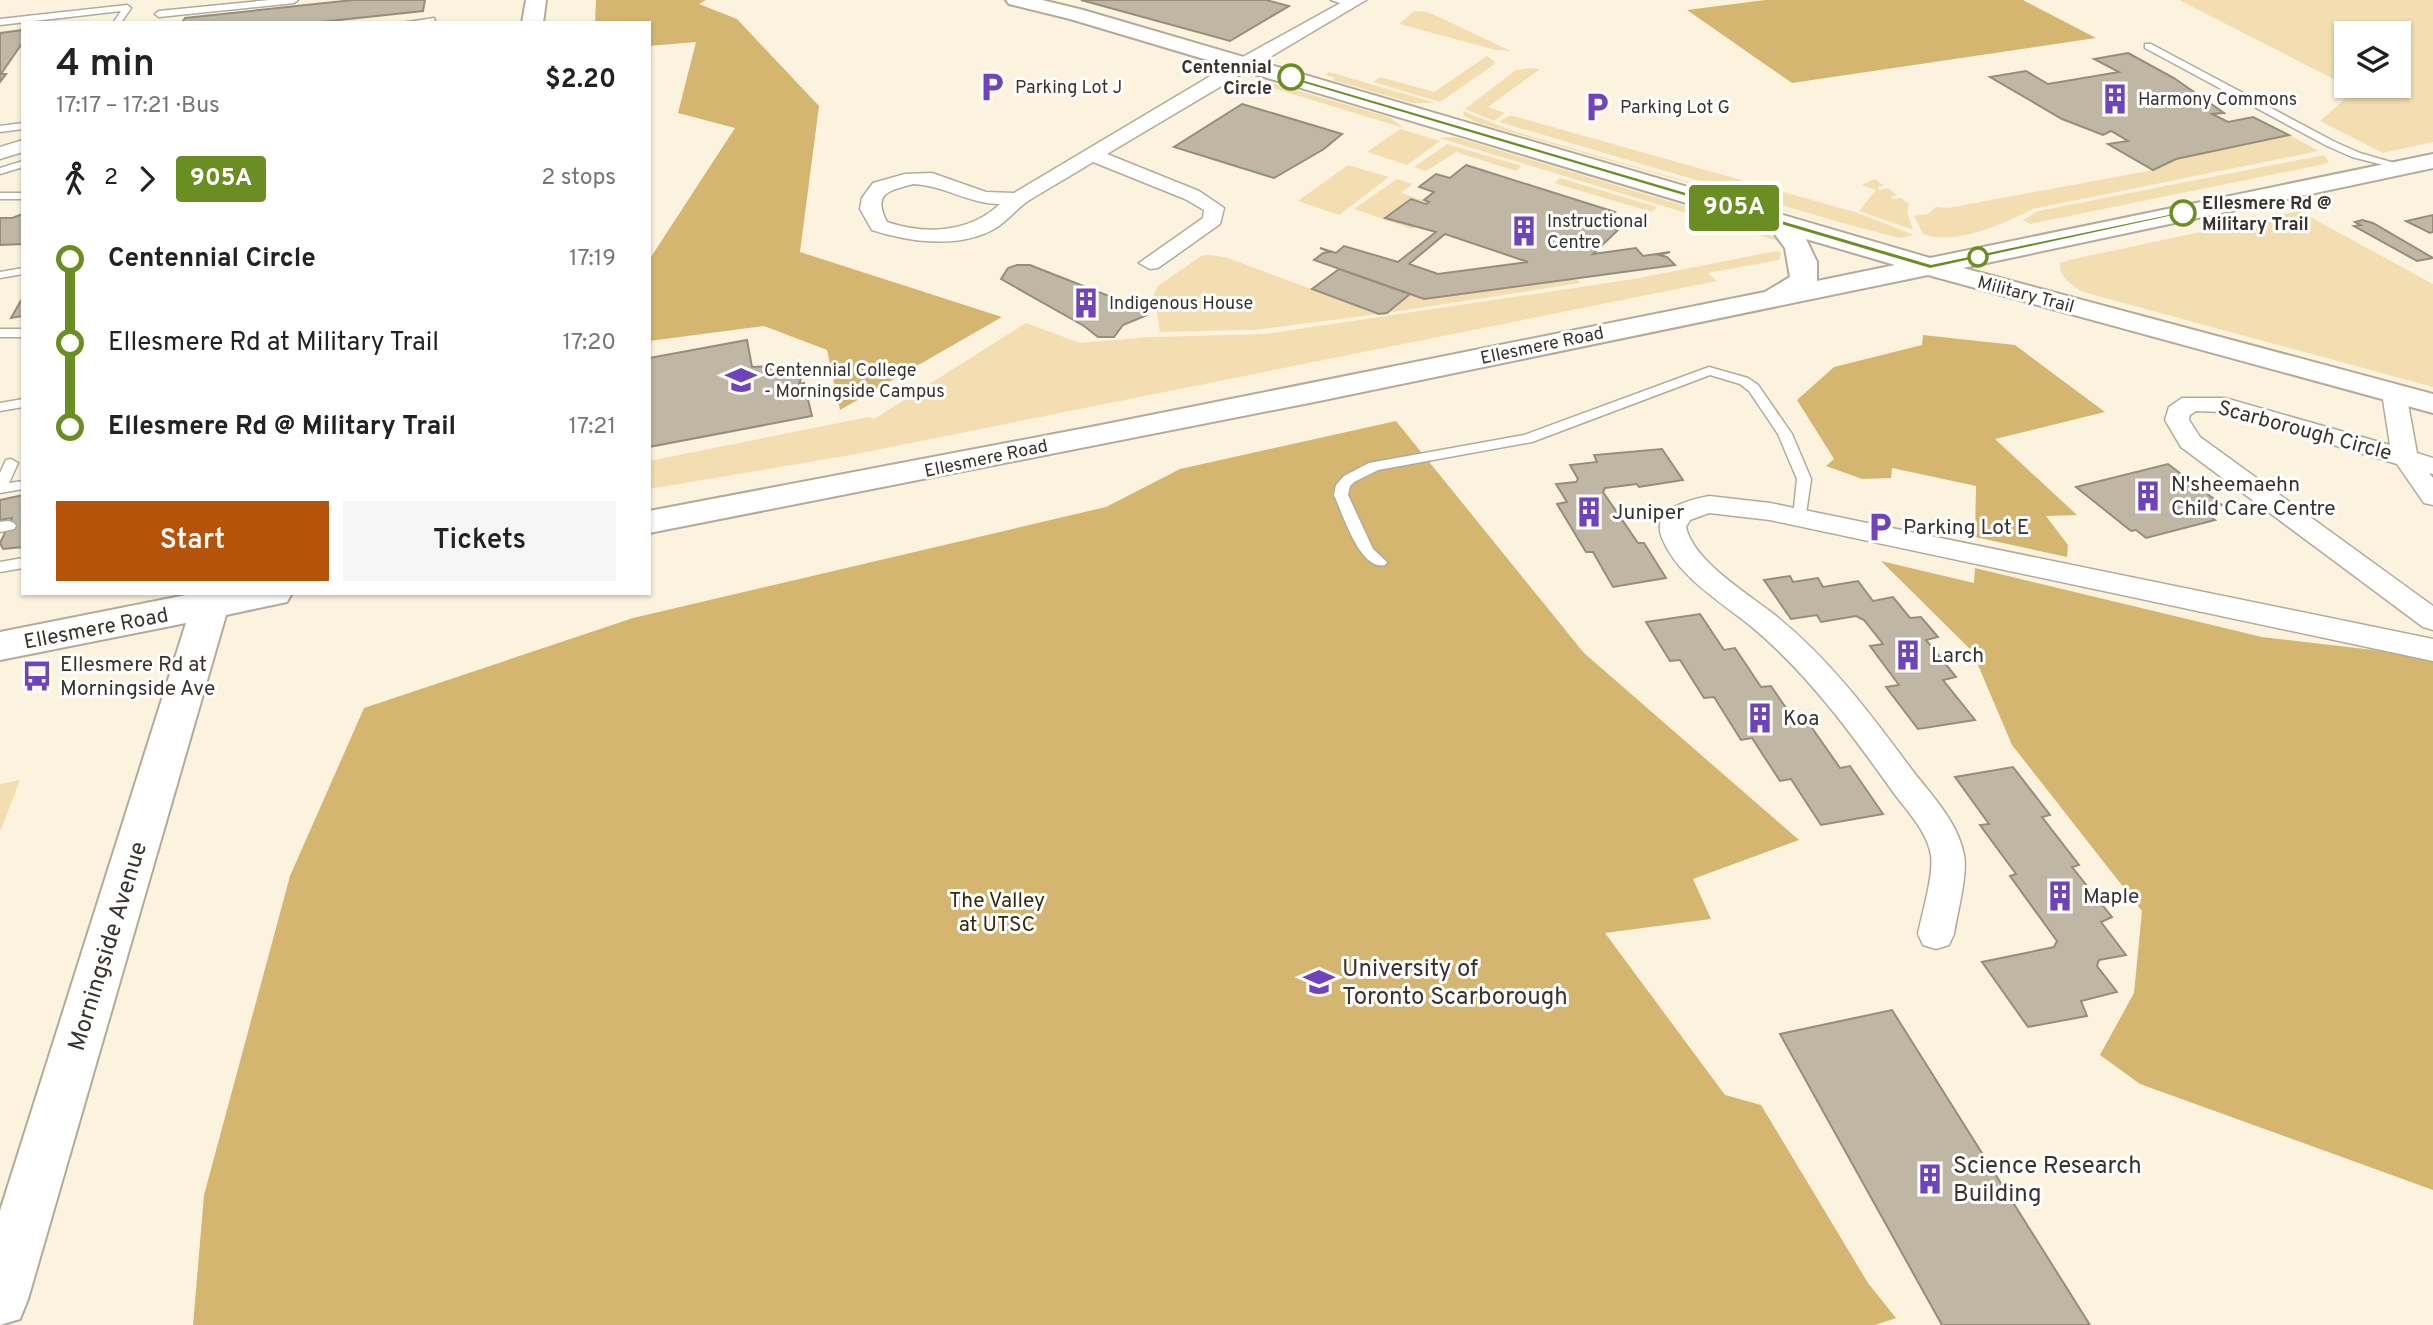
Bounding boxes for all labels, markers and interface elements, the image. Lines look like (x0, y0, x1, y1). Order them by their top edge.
map controls (2334, 21, 2411, 98)
button: layers (2334, 21, 2411, 98)
text: 4 min (56, 41, 155, 90)
place label: Centennial Circle (1181, 57, 1272, 101)
text: $2.20 (545, 64, 616, 97)
marker: Centennial Circle (1278, 64, 1304, 90)
parking icon: Parking Lot J (975, 70, 1009, 104)
place label: Parking Lot J (1015, 77, 1122, 100)
building icon: Harmony Commons (2098, 82, 2132, 116)
place label: Harmony Commons (2138, 89, 2297, 112)
parking icon: Parking Lot G (1580, 90, 1614, 124)
text: 17:17 – 17:21 · Bus (56, 92, 220, 121)
place label: Parking Lot G (1620, 97, 1730, 120)
icon: walk (56, 160, 94, 198)
icon: forward (128, 160, 166, 198)
text: 2 (104, 164, 118, 193)
text: 905A (190, 164, 252, 194)
text: 2 stops (541, 164, 616, 193)
line badge: 905A (1685, 185, 1783, 231)
text: 905A (1703, 193, 1765, 223)
place label: Ellesmere Rd @ Military Trail (2202, 193, 2332, 237)
marker: Ellesmere Rd @ Military Trail (2170, 200, 2196, 226)
place label: Instructional Centre (1547, 211, 1648, 255)
building icon: Instructional Centre (1507, 214, 1541, 248)
text: Centennial Circle (108, 243, 316, 276)
text: 17:19 (569, 245, 616, 274)
unlabelled marker (1968, 247, 1988, 267)
street label: Military Trail (1975, 272, 2076, 319)
building icon: Indigenous House (1069, 286, 1103, 320)
place label: Indigenous House (1109, 293, 1253, 316)
street label: Ellesmere Road (1478, 322, 1606, 371)
text: Ellesmere Rd at Military Trail (108, 327, 439, 360)
text: 17:20 (562, 329, 616, 358)
place label: Centennial College - Morningside Campus (764, 360, 945, 404)
school or university icon: Centennial College - Morningside Campus (724, 363, 758, 397)
street label: Scarborough Circle (2215, 395, 2395, 468)
text: Ellesmere Rd @ Military Trail (108, 411, 456, 444)
text: 17:21 (569, 413, 616, 442)
street label: Ellesmere Road (922, 435, 1050, 484)
place label: N'sheemaehn Child Care Centre (2171, 472, 2336, 523)
building icon: N'sheemaehn Child Care Centre (2131, 479, 2165, 513)
building icon: Juniper (1572, 495, 1606, 529)
place label: Juniper (1612, 500, 1684, 527)
button: Start (56, 501, 329, 581)
button: Tickets (343, 501, 616, 581)
parking icon: Parking Lot E (1863, 510, 1897, 544)
place label: Parking Lot E (1903, 515, 2029, 542)
street label: Ellesmere Road (22, 602, 171, 657)
building icon: Larch (1891, 638, 1925, 672)
place label: Larch (1931, 643, 1984, 670)
place label: Ellesmere Rd at Morningside Ave (60, 652, 215, 703)
bus stop icon: Ellesmere Rd at Morningside Ave (20, 659, 54, 693)
building icon: Koa (1743, 701, 1777, 735)
place label: Koa (1783, 706, 1819, 733)
street label: Morningside Avenue (63, 838, 155, 1055)
building icon: Maple (2043, 879, 2077, 913)
place label: Maple (2083, 884, 2139, 911)
park label: The Valley at UTSC (949, 888, 1045, 939)
place label: University of Toronto Scarborough (1342, 955, 1568, 1013)
school or university icon: University of Toronto Scarborough (1302, 965, 1336, 999)
place label: Science Research Building (1953, 1152, 2142, 1210)
building icon: Science Research Building (1913, 1162, 1947, 1196)

